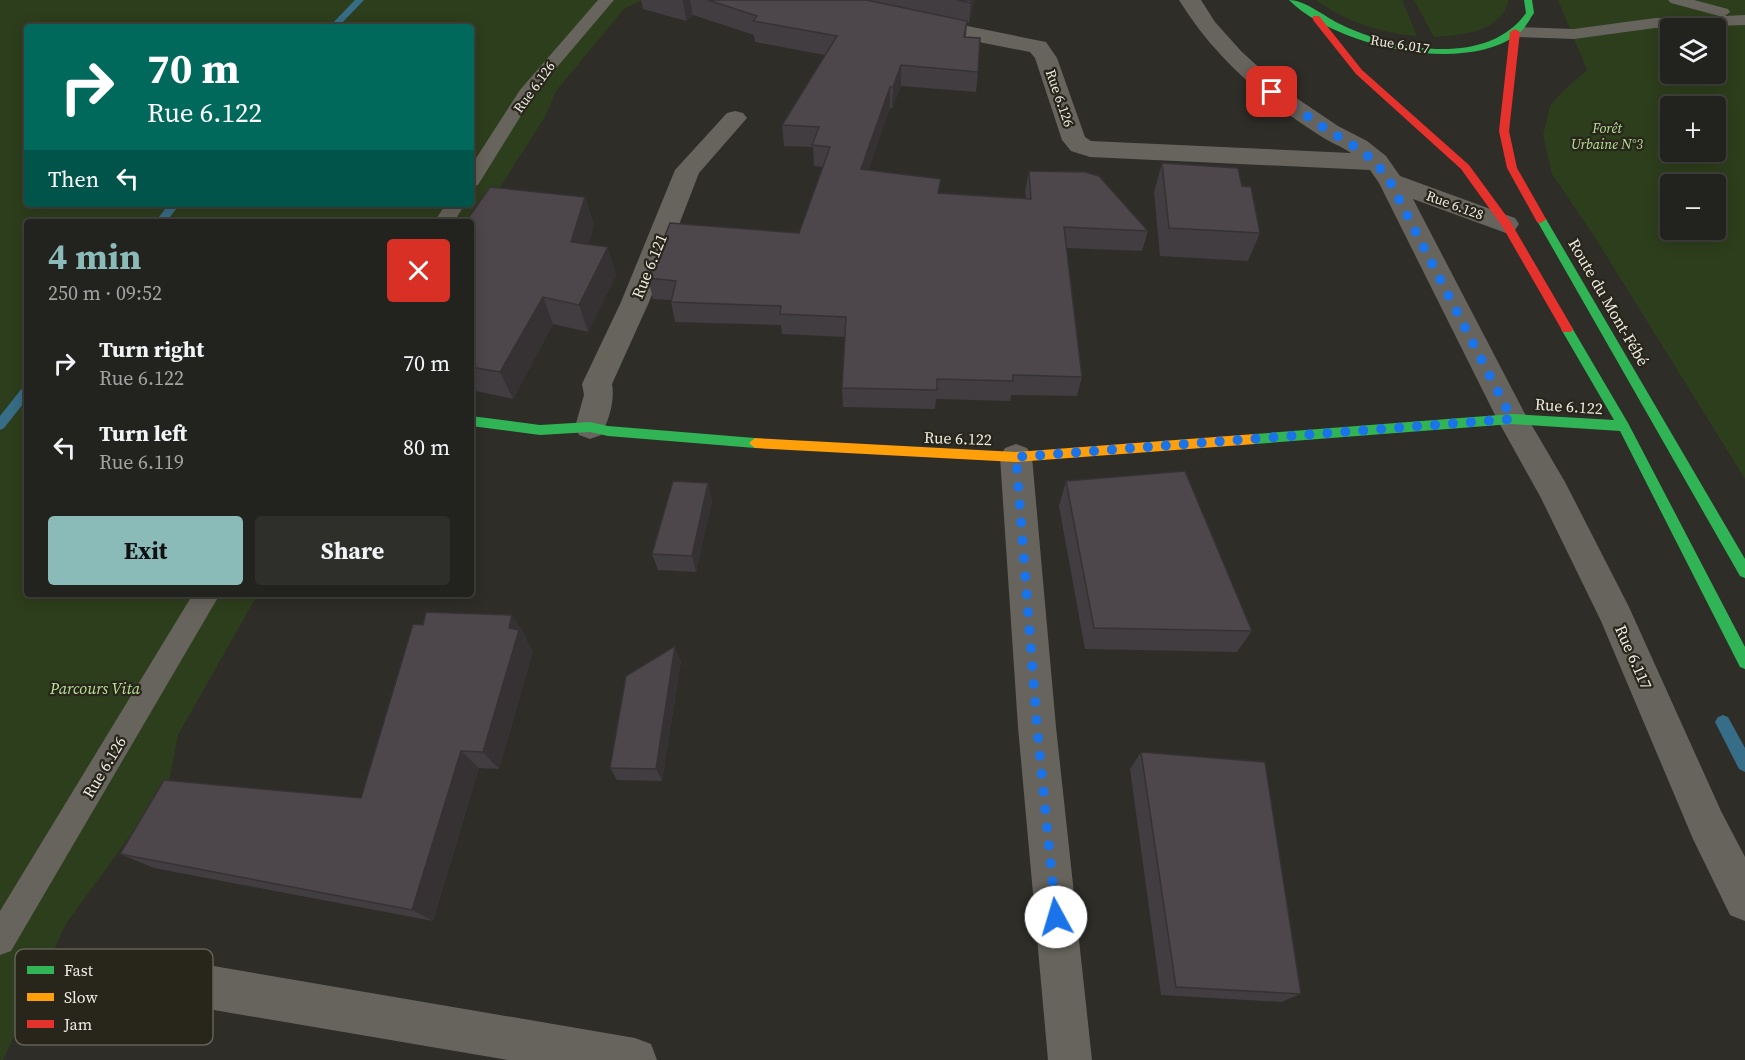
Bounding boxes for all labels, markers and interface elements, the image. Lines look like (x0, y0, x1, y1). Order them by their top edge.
map controls (1660, 18, 1726, 240)
button: layers (1660, 18, 1726, 84)
street label: Rue 6.017 (1369, 29, 1431, 59)
text: 70 m (147, 39, 240, 97)
icon: right (48, 48, 126, 126)
street label: Rue 6.126 (508, 57, 560, 117)
pin (1246, 66, 1297, 117)
street label: Rue 6.126 (1041, 67, 1079, 129)
icon: arrive (1255, 75, 1288, 108)
text: Rue 6.122 (147, 94, 262, 131)
button: + (1660, 96, 1726, 162)
park label: Forêt Urbaine N°3 (1571, 118, 1643, 154)
icon: left (111, 162, 144, 195)
text: Then (48, 164, 99, 194)
button: − (1660, 174, 1726, 240)
street label: Rue 6.128 (1424, 185, 1486, 225)
street label: Rue 6.121 (626, 230, 672, 302)
text: 4 min (48, 232, 141, 281)
street label: Route du Mont-Fébé (1563, 234, 1655, 370)
button: close (387, 239, 450, 302)
text: 250 m · 09:52 (48, 279, 162, 307)
text: Turn right (99, 334, 204, 364)
icon: right (48, 347, 81, 380)
text: 70 m (403, 348, 450, 378)
text: Rue 6.122 (99, 364, 184, 392)
street label: Rue 6.122 (1534, 393, 1604, 419)
text: Turn left (99, 418, 187, 448)
street label: Rue 6.122 (924, 426, 992, 450)
icon: left (48, 431, 81, 464)
text: 80 m (403, 432, 450, 462)
text: Rue 6.119 (99, 448, 184, 476)
button: Exit (48, 516, 243, 585)
button: Share (255, 516, 450, 585)
street label: Rue 6.117 (1610, 621, 1658, 693)
park label: Parcours Vita (49, 677, 141, 699)
street label: Rue 6.126 (77, 732, 131, 802)
position arrow (1024, 885, 1088, 949)
legend (15, 949, 213, 1045)
text: Fast (64, 959, 94, 981)
text: Slow (64, 986, 99, 1008)
text: Jam (63, 1013, 92, 1035)

